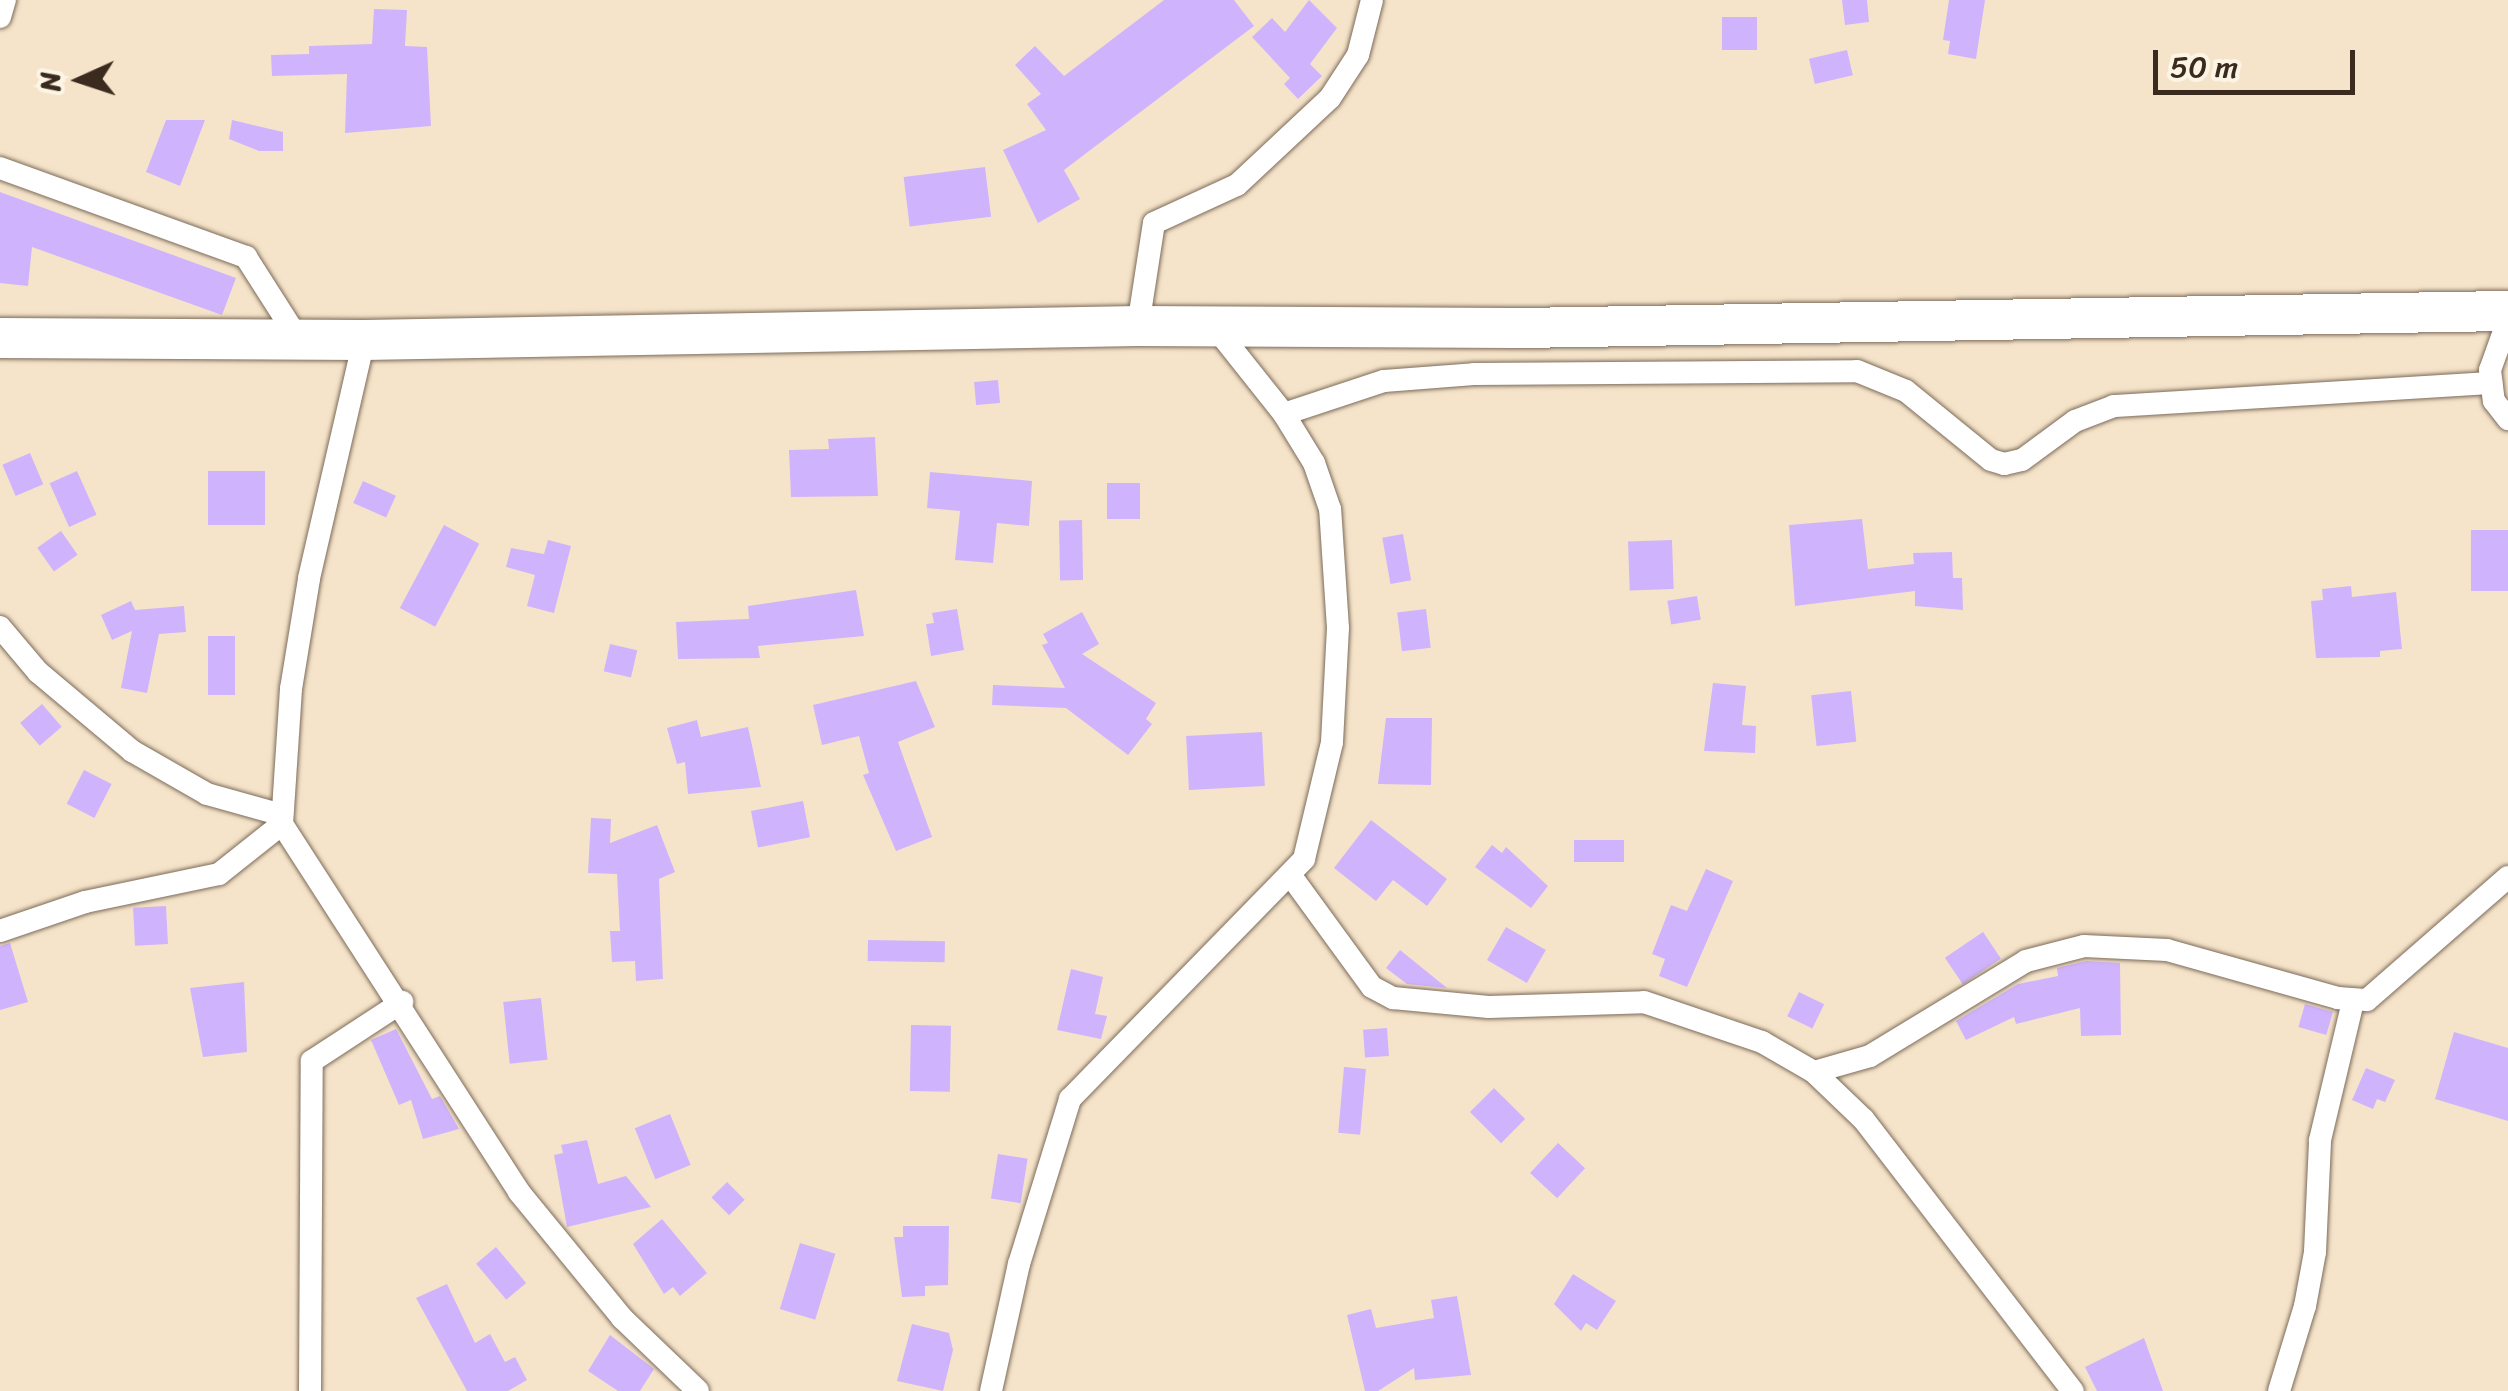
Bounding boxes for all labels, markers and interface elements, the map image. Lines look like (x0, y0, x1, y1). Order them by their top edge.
north arrow (30, 30, 130, 130)
scale bar (2158, 30, 2360, 92)
text: 50 m (2170, 40, 2238, 94)
text: N (25, 71, 75, 93)

